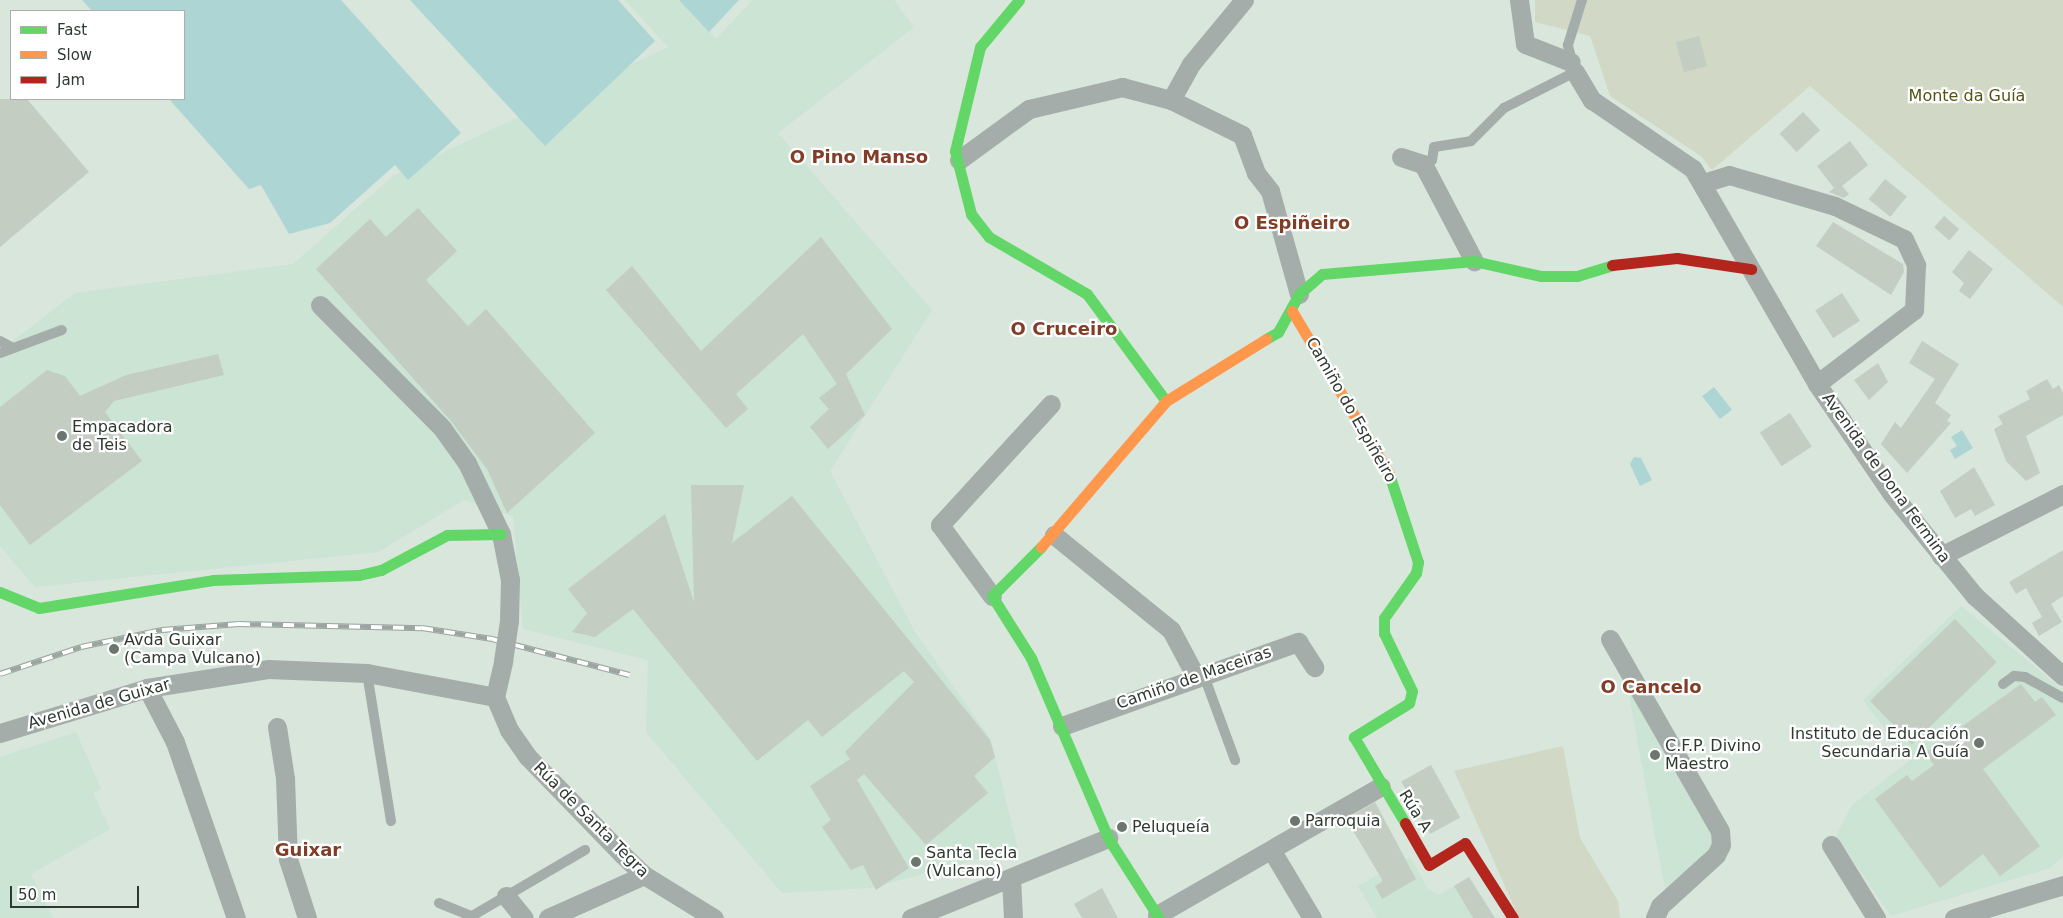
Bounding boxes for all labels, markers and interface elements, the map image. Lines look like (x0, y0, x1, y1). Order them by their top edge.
legend (10, 10, 185, 100)
text: Fast (57, 21, 87, 39)
text: Slow (57, 46, 92, 64)
text: Jam (57, 71, 85, 89)
park label: Monte da Guía (1909, 86, 2025, 106)
district label: O Pino Manso (790, 146, 928, 168)
district label: O Espiñeiro (1234, 212, 1350, 234)
district label: O Cruceiro (1011, 318, 1117, 340)
street label: Camiño do Espiñeiro (1302, 334, 1400, 486)
street label: Avenida de Dona Fermina (1818, 389, 1954, 567)
place label: Empacadora de Teis (72, 417, 173, 455)
marker: Empacadora de Teis (56, 430, 68, 442)
place label: Avda Guixar (Campa Vulcano) (124, 630, 261, 668)
street label: Camiño de Maceiras (1114, 642, 1274, 714)
marker: Avda Guixar (Campa Vulcano) (108, 643, 120, 655)
street label: Avenida de Guixar (26, 675, 172, 733)
district label: O Cancelo (1600, 676, 1702, 698)
place label: Instituto de Educación Secundaria A Guía (1790, 724, 1969, 762)
place label: C.F.P. Divino Maestro (1665, 736, 1761, 774)
marker: Instituto de Educación Secundaria A Guía (1973, 737, 1985, 749)
marker: C.F.P. Divino Maestro (1649, 749, 1661, 761)
street label: Rúa de Santa Tegra (529, 758, 653, 882)
street label: Rúa A (1395, 786, 1435, 836)
place label: Parroquia (1305, 811, 1381, 831)
marker: Parroquia (1289, 815, 1301, 827)
place label: Peluqueía (1132, 817, 1210, 837)
marker: Peluqueía (1116, 821, 1128, 833)
district label: Guixar (275, 839, 341, 861)
place label: Santa Tecla (Vulcano) (926, 843, 1017, 881)
marker: Santa Tecla (Vulcano) (910, 856, 922, 868)
scale bar (12, 876, 141, 908)
text: 50 m (18, 886, 56, 904)

